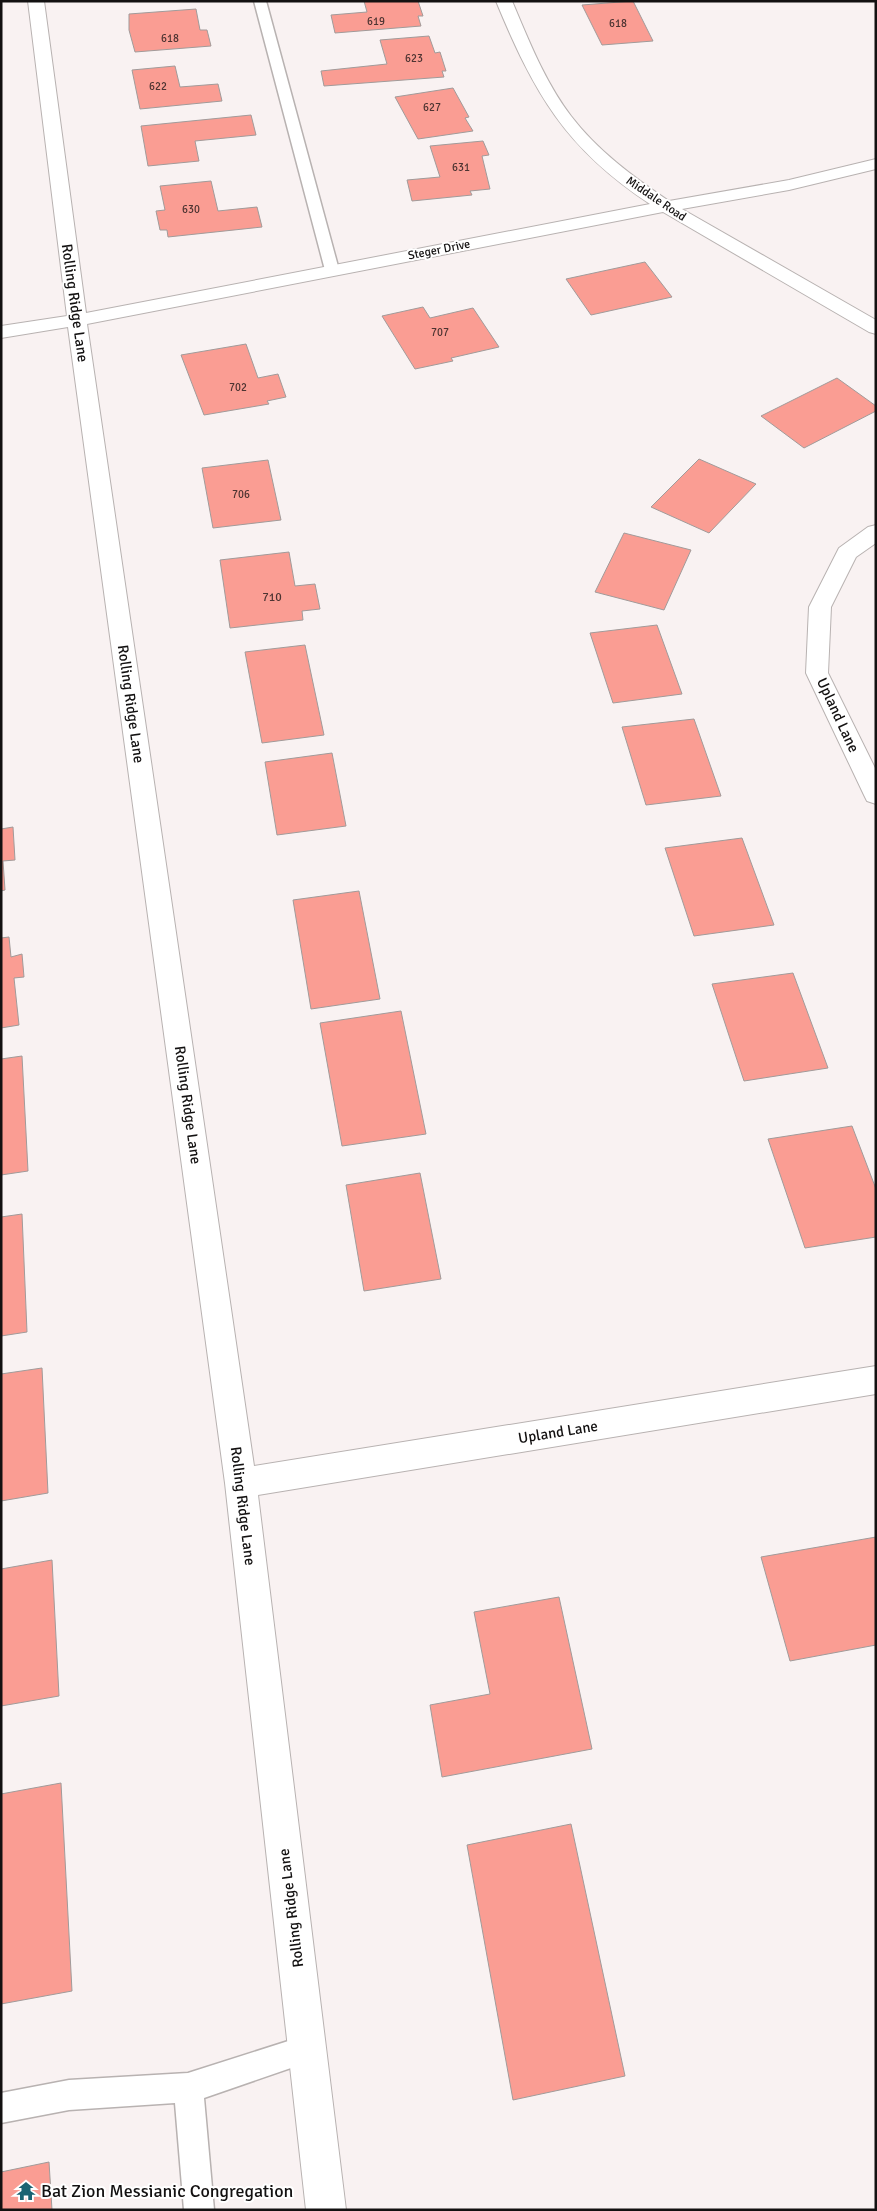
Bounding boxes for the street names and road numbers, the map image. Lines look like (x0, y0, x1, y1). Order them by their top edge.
street label: Middale Road (623, 173, 689, 225)
street label: Steger Drive (407, 237, 471, 263)
street label: Rolling Ridge Lane (58, 243, 92, 363)
street label: Rolling Ridge Lane (114, 644, 148, 764)
street label: Upland Lane (813, 675, 863, 755)
street label: Rolling Ridge Lane (171, 1045, 205, 1165)
street label: Upland Lane (517, 1417, 599, 1447)
street label: Rolling Ridge Lane (227, 1446, 259, 1566)
street label: Rolling Ridge Lane (275, 1848, 307, 1968)

